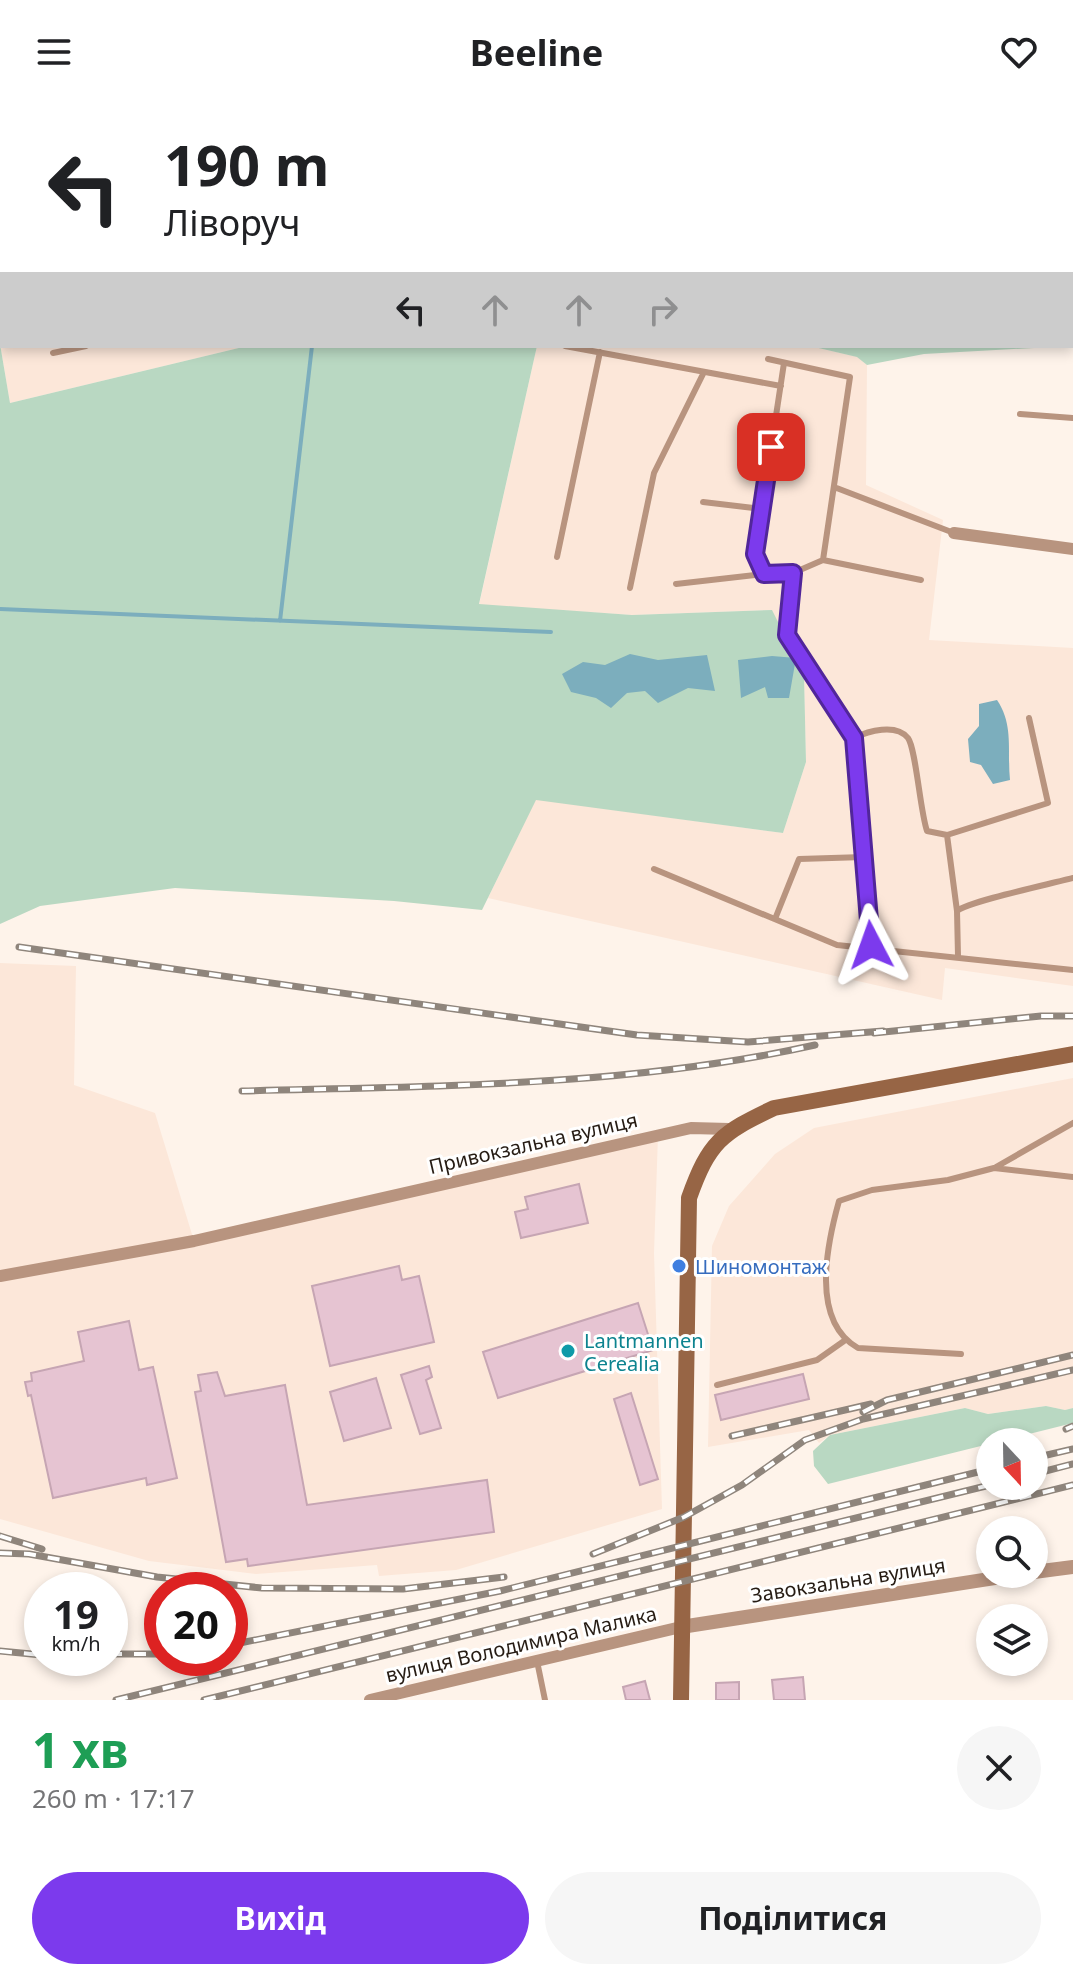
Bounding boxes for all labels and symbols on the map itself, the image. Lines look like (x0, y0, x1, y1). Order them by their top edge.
pin (737, 413, 805, 481)
position arrow (829, 903, 913, 987)
street label: Привокзальна вулиця (426, 1106, 640, 1180)
place label: Шиномонтаж (695, 1253, 828, 1280)
marker: Шиномонтаж (670, 1257, 688, 1275)
place label: Lantmannen Cerealia (584, 1327, 704, 1377)
marker: Lantmannen Cerealia (559, 1342, 577, 1360)
north arrow (976, 1428, 1048, 1500)
street label: Завокзальна вулиця (749, 1551, 947, 1609)
speed limit sign: 20 (144, 1572, 248, 1676)
street label: вулиця Володимира Малика (383, 1600, 659, 1688)

